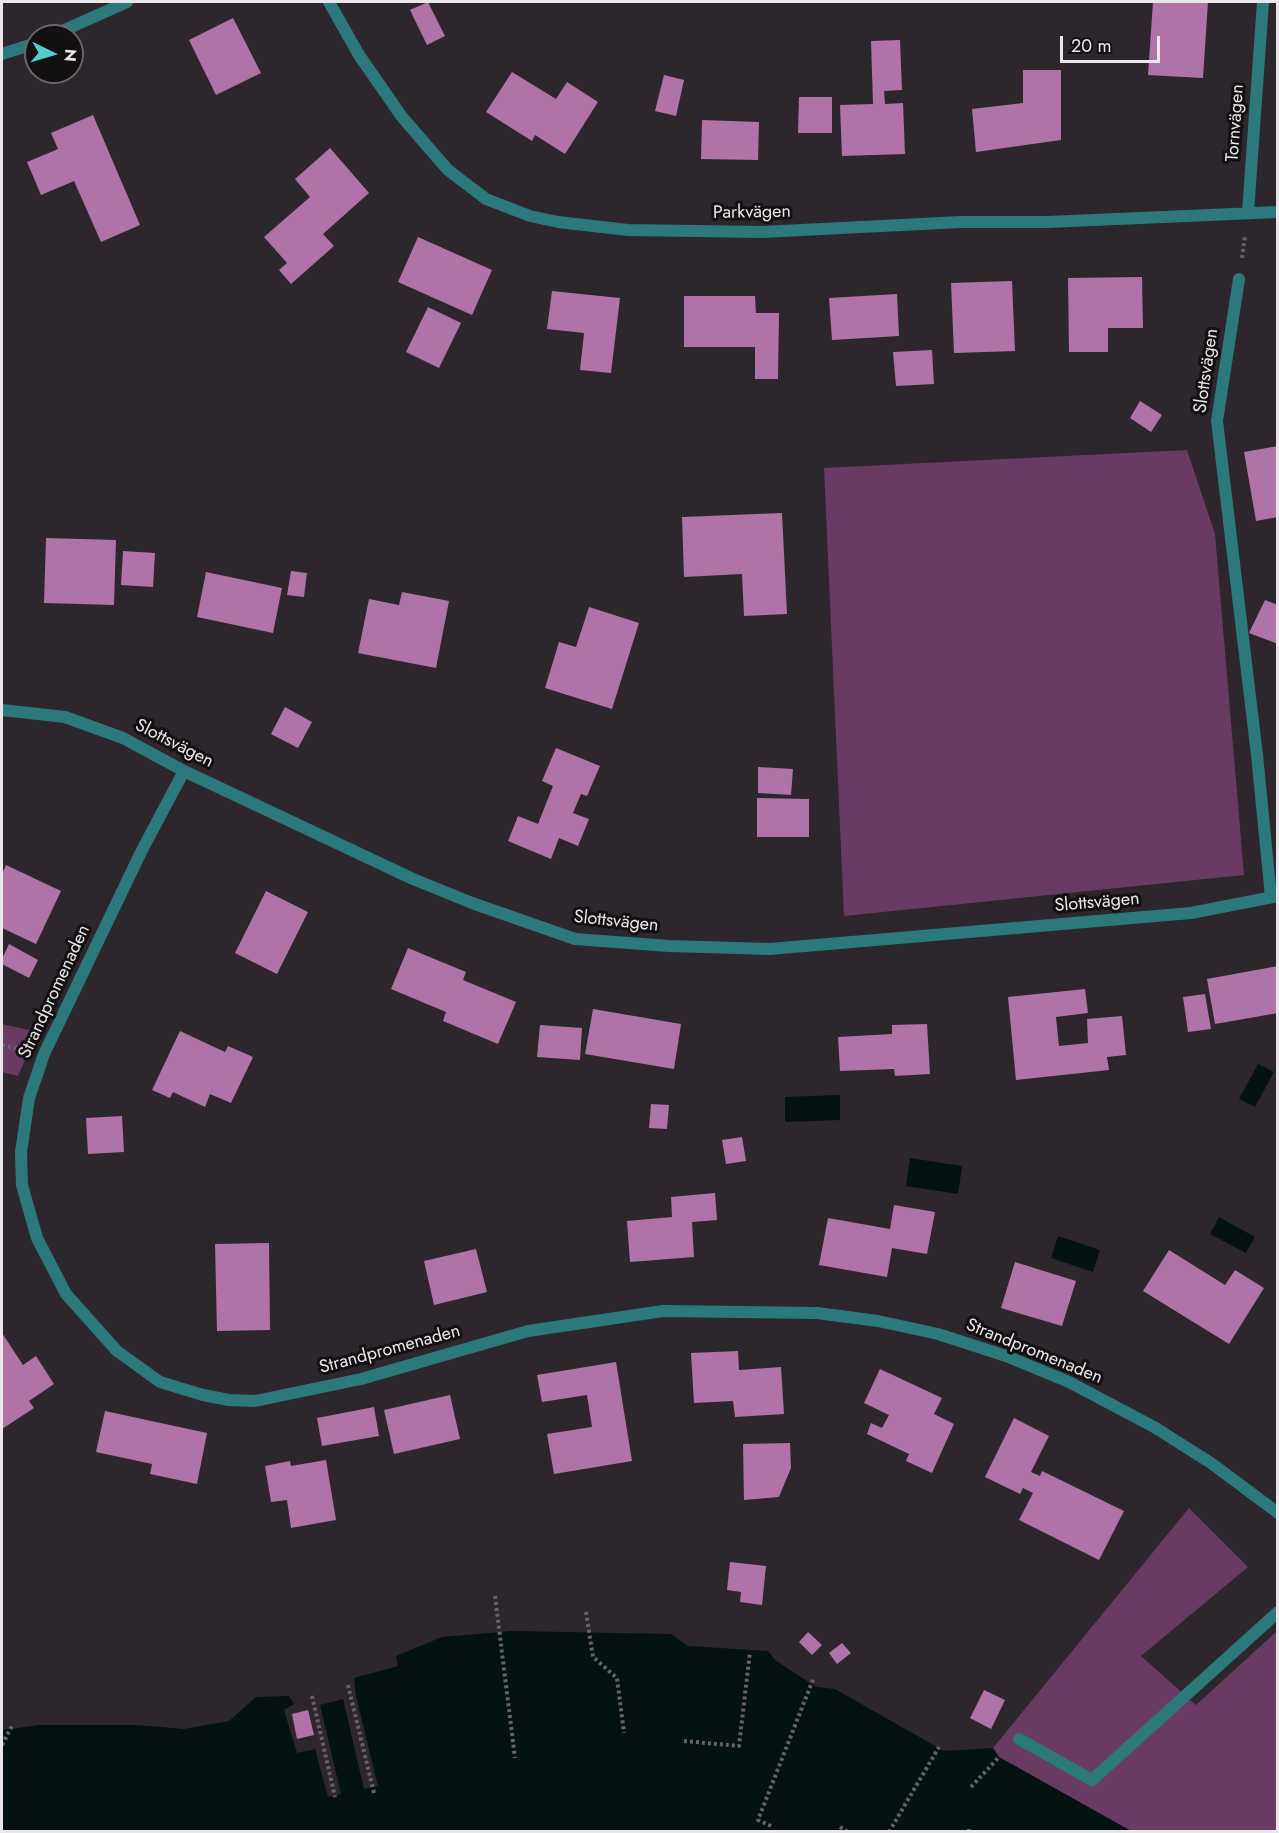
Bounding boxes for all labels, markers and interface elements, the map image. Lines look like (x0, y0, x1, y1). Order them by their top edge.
north arrow (24, 24, 84, 84)
scale bar (1063, 24, 1164, 62)
text: 20 m (1071, 33, 1111, 59)
text: N (58, 48, 82, 63)
street label: Tornvägen (1223, 84, 1249, 162)
street label: Parkvägen (713, 202, 791, 224)
street label: Slottsvägen (1190, 327, 1224, 415)
street label: Slottsvägen (131, 715, 217, 773)
street label: Slottsvägen (1054, 889, 1140, 917)
street label: Slottsvägen (572, 907, 660, 937)
street label: Strandpromenaden (15, 922, 95, 1062)
street label: Strandpromenaden (963, 1315, 1105, 1389)
street label: Strandpromenaden (317, 1321, 463, 1379)

